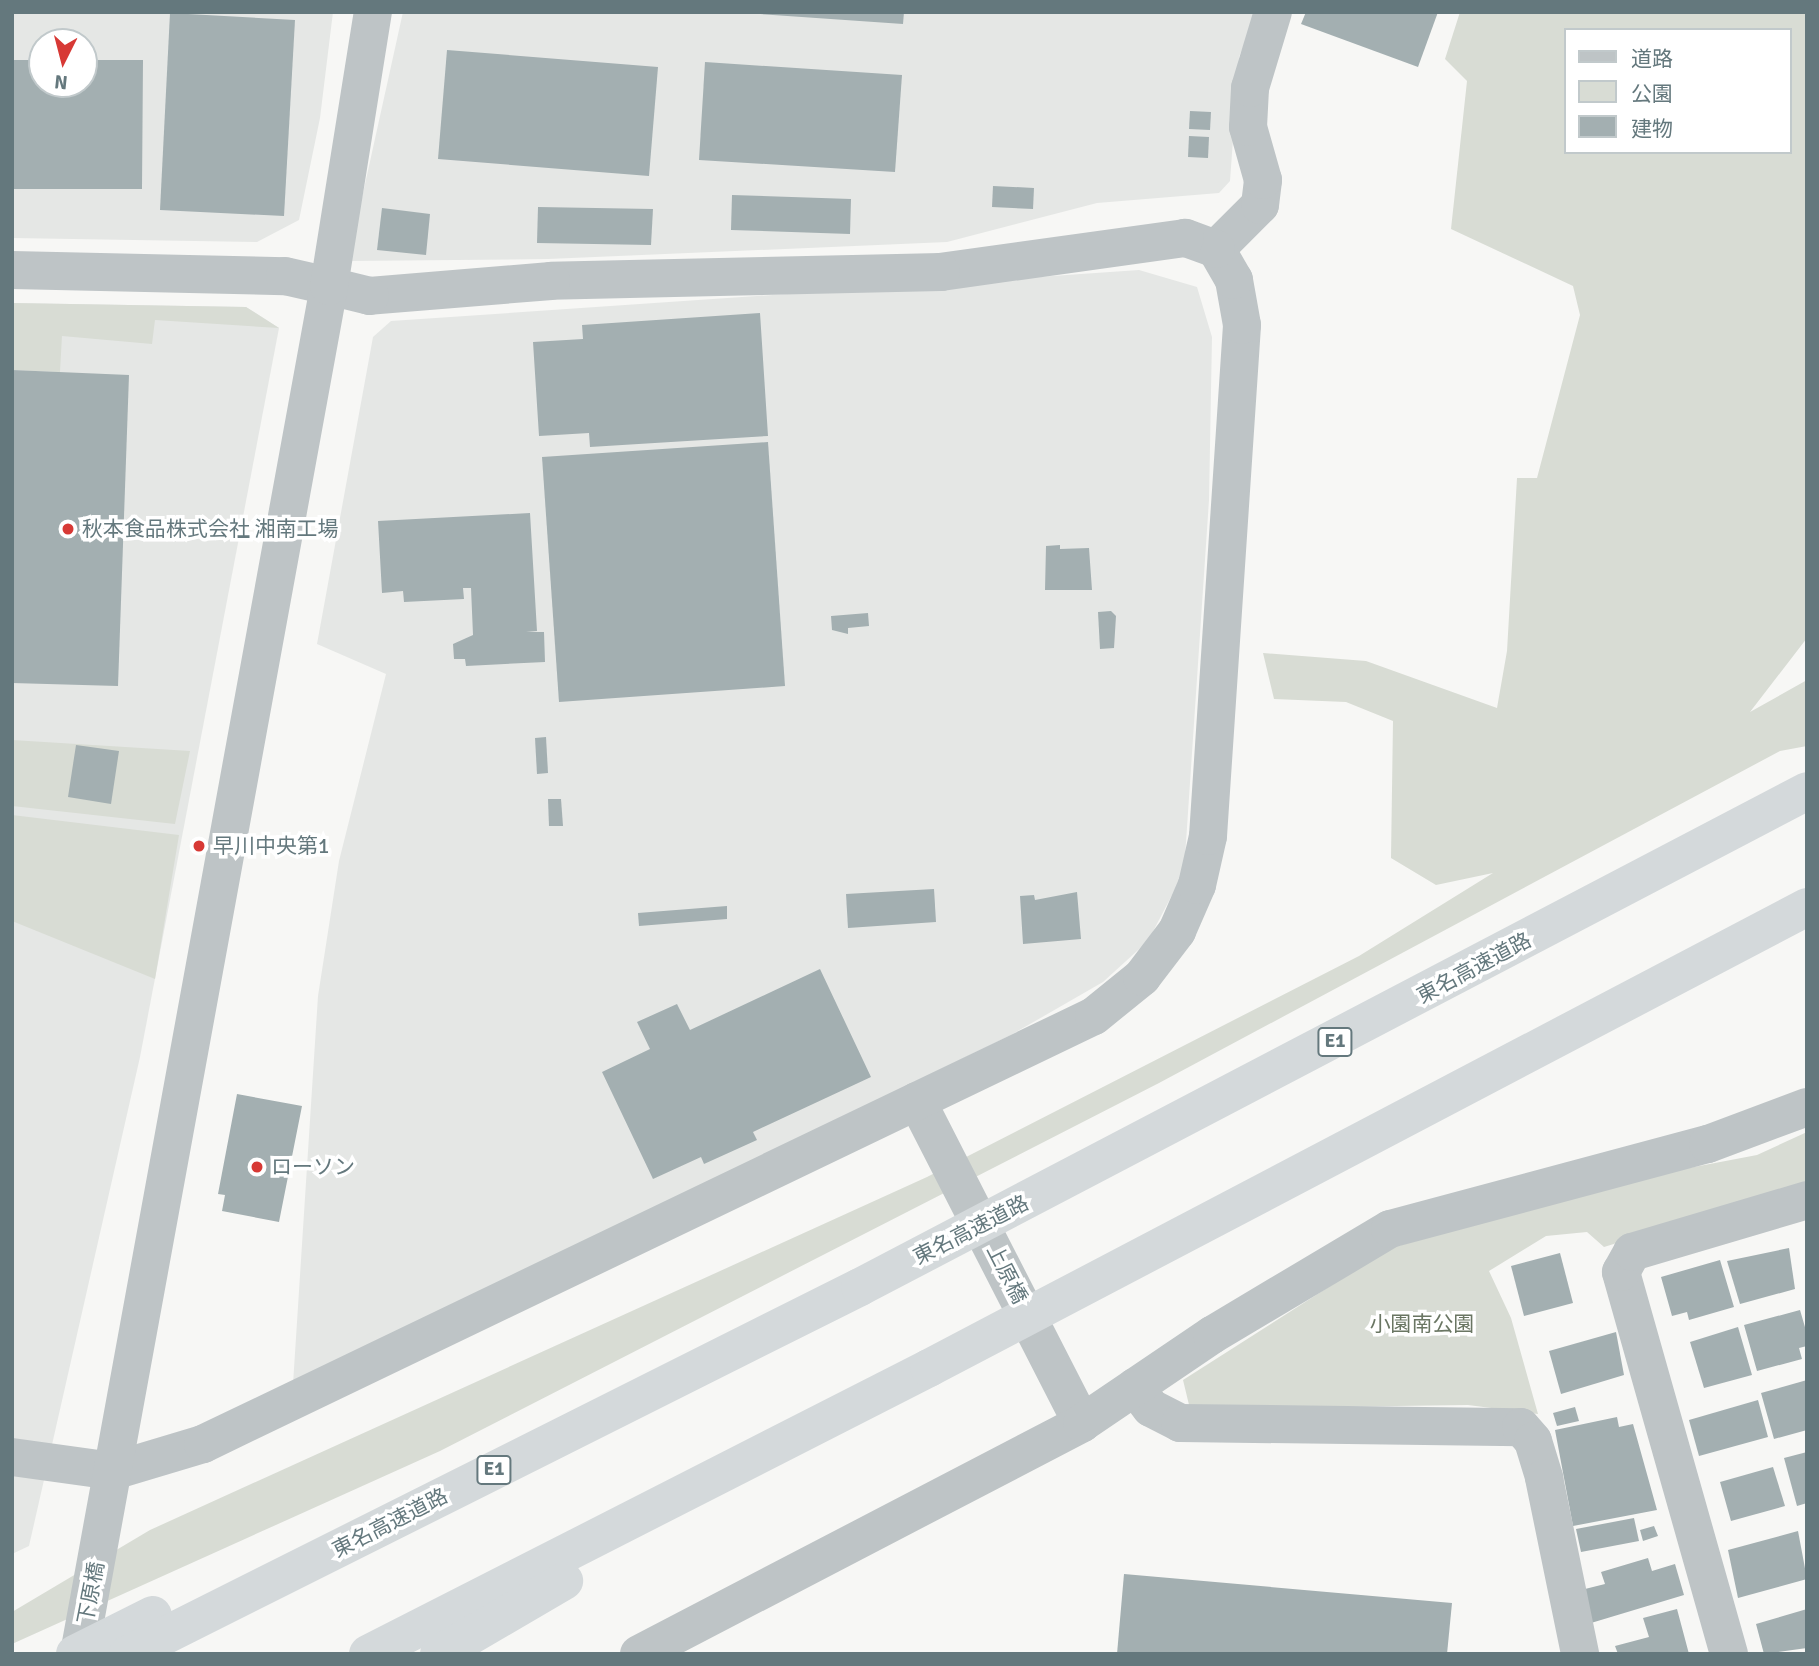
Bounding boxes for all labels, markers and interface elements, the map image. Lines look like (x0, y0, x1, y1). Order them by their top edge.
north arrow (28, 28, 98, 98)
legend (1563, 28, 1791, 154)
text: 道路 (1631, 46, 1673, 72)
text: N (53, 69, 69, 95)
text: 公園 (1631, 81, 1673, 107)
text: 建物 (1631, 116, 1673, 142)
place label: 秋本食品株式会社 湘南工場 (82, 516, 339, 542)
marker: 秋本食品株式会社 湘南工場 (60, 521, 76, 537)
place label: 早川中央第1 (213, 833, 329, 859)
marker: 早川中央第1 (191, 838, 207, 854)
street label: 東名高速道路 (1412, 927, 1536, 1009)
road number: E1 (1316, 1026, 1354, 1058)
place label: ローソン (271, 1154, 355, 1180)
marker: ローソン (249, 1159, 265, 1175)
street label: 東名高速道路 (909, 1190, 1033, 1270)
street label: 上原橋 (981, 1240, 1033, 1308)
park label: 小園南公園 (1370, 1311, 1474, 1337)
road number: E1 (475, 1454, 513, 1486)
street label: 東名高速道路 (328, 1483, 452, 1563)
street label: 下原橋 (73, 1560, 109, 1626)

